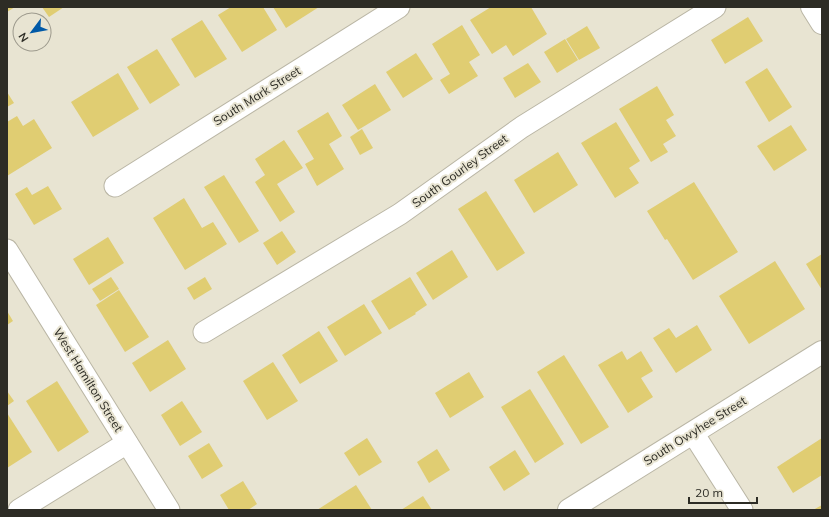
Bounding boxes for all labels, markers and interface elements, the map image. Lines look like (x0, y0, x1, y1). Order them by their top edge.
north arrow (12, 12, 52, 52)
text: N (15, 30, 32, 45)
street label: South Mark Street (210, 63, 303, 128)
street label: South Gourley Street (409, 131, 510, 210)
street label: West Hamilton Street (50, 325, 126, 434)
street label: South Owyhee Street (641, 393, 749, 468)
scale bar (689, 479, 757, 505)
text: 20 m (695, 485, 723, 500)

